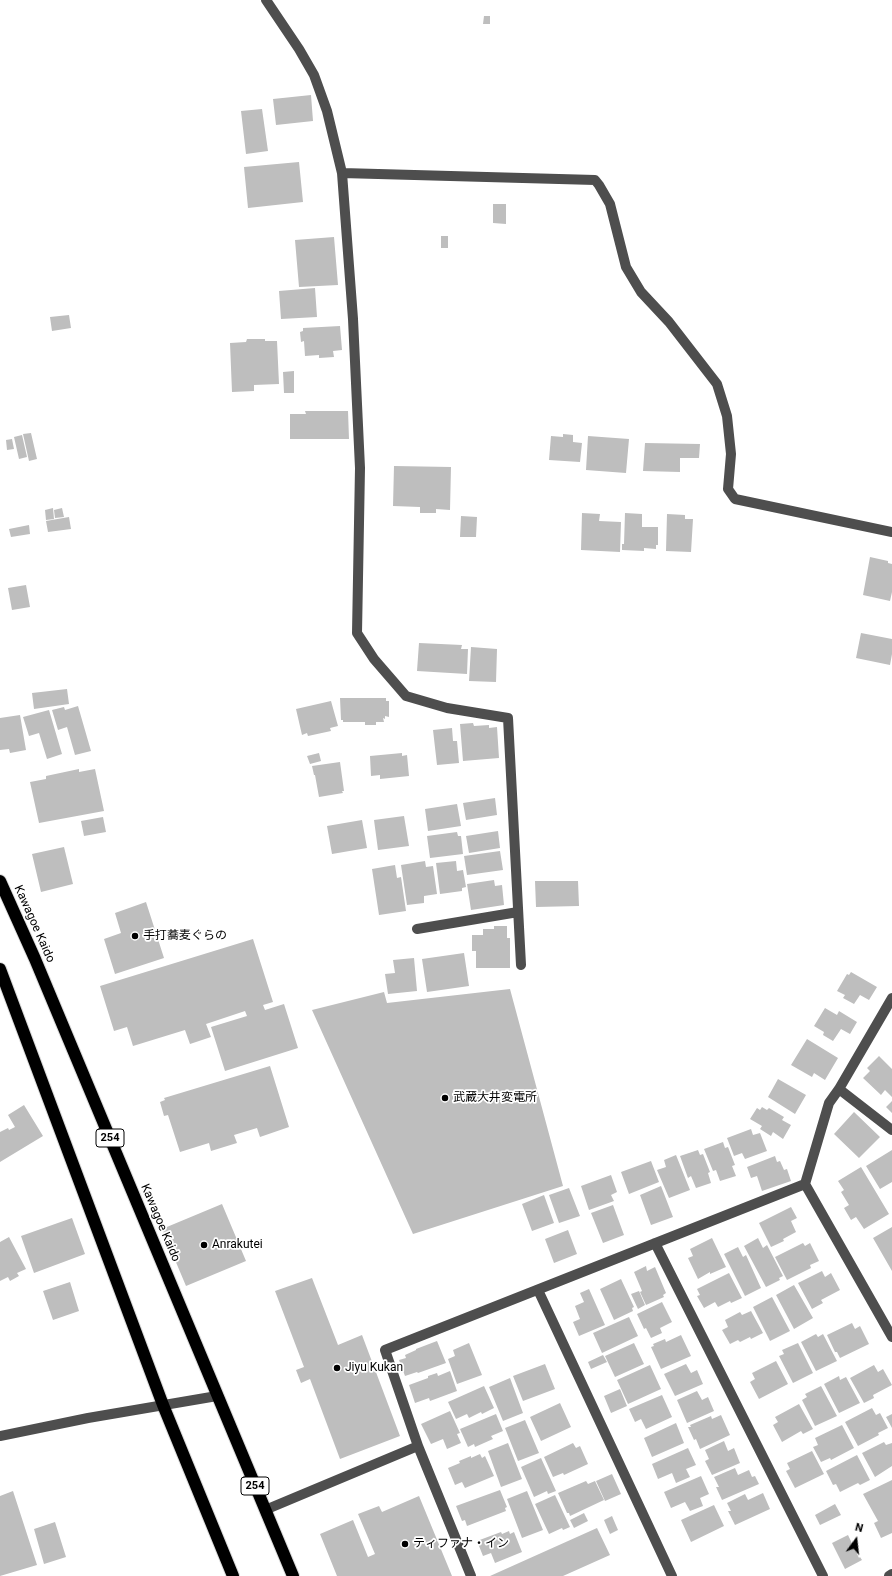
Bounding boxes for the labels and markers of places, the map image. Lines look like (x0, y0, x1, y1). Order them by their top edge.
place label: 手打蕎麦ぐらの (143, 929, 227, 943)
marker: 手打蕎麦ぐらの (130, 931, 140, 941)
place label: 武蔵大井変電所 (453, 1091, 537, 1105)
marker: 武蔵大井変電所 (440, 1093, 450, 1103)
place label: Anrakutei (212, 1238, 263, 1252)
marker: Anrakutei (199, 1240, 209, 1250)
place label: Jiyu Kukan (345, 1361, 403, 1375)
marker: Jiyu Kukan (332, 1363, 342, 1373)
place label: ティファナ・イン (413, 1537, 509, 1551)
marker: ティファナ・イン (400, 1539, 410, 1549)

